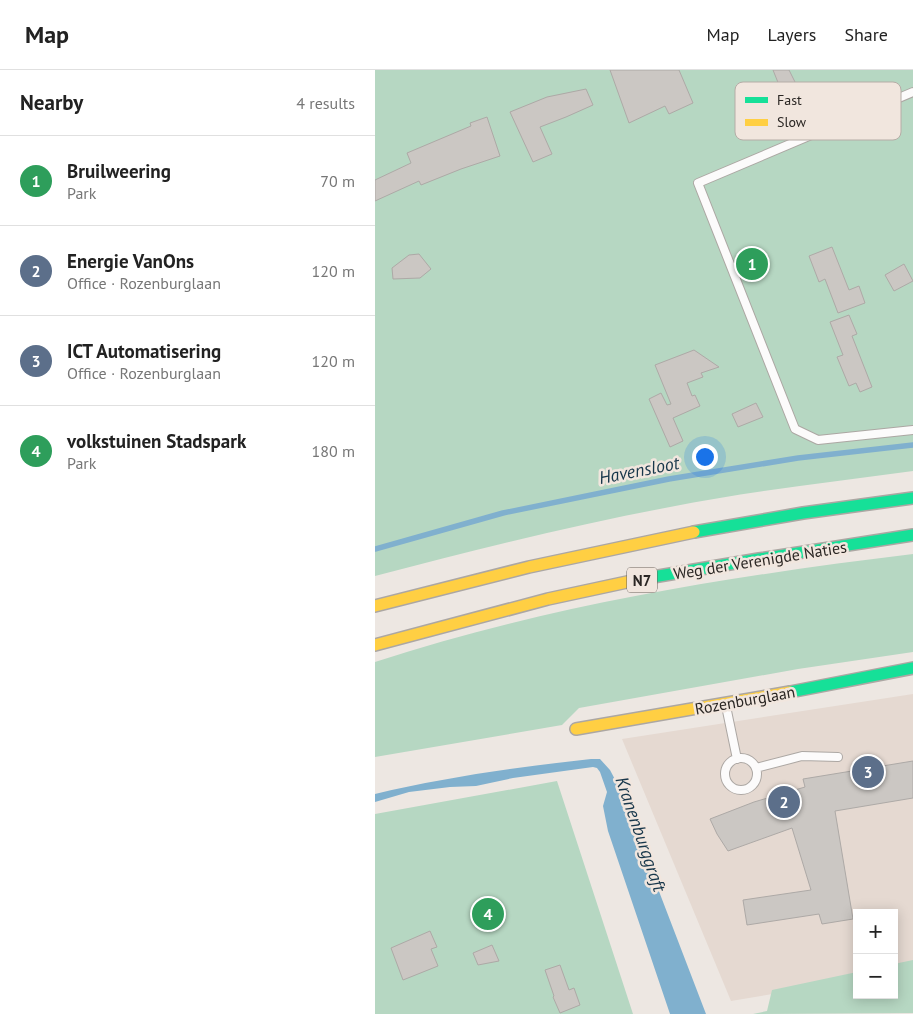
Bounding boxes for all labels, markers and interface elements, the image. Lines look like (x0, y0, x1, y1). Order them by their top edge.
text: Map (25, 19, 69, 50)
text: Map (707, 23, 739, 46)
text: Layers (767, 23, 816, 46)
text: Share (844, 23, 888, 46)
legend (735, 82, 901, 140)
text: Nearby (20, 89, 83, 116)
text: Fast (777, 91, 802, 109)
text: 4 results (296, 93, 355, 113)
text: Slow (777, 113, 807, 131)
text: Bruilweering (67, 159, 171, 183)
text: 1 (31, 171, 41, 191)
text: 70 m (320, 171, 355, 191)
text: Park (67, 183, 96, 203)
pin: 1 (736, 245, 768, 283)
text: Energie VanOns (67, 249, 194, 273)
text: 2 (31, 261, 41, 281)
text: 120 m (312, 261, 355, 281)
text: Office · Rozenburglaan (67, 273, 221, 293)
text: ICT Automatisering (67, 339, 221, 363)
text: 3 (31, 351, 41, 371)
text: 120 m (312, 351, 355, 371)
text: Office · Rozenburglaan (67, 363, 221, 383)
text: volkstuinen Stadspark (67, 429, 246, 453)
text: 4 (31, 441, 41, 461)
text: 180 m (312, 441, 355, 461)
your location (692, 444, 718, 470)
water label: Havensloot (597, 451, 682, 489)
text: Park (67, 453, 96, 473)
street label: Weg der Verenigde Naties (672, 536, 848, 584)
road number: N7 (627, 568, 657, 592)
street label: Rozenburglaan (693, 681, 797, 719)
pin: 3 (852, 753, 884, 791)
water label: Kranenburggraft (611, 774, 672, 896)
pin: 2 (768, 783, 800, 821)
pin: 4 (472, 895, 504, 933)
map controls (853, 909, 898, 999)
button: + (853, 909, 898, 954)
button: − (853, 954, 898, 999)

